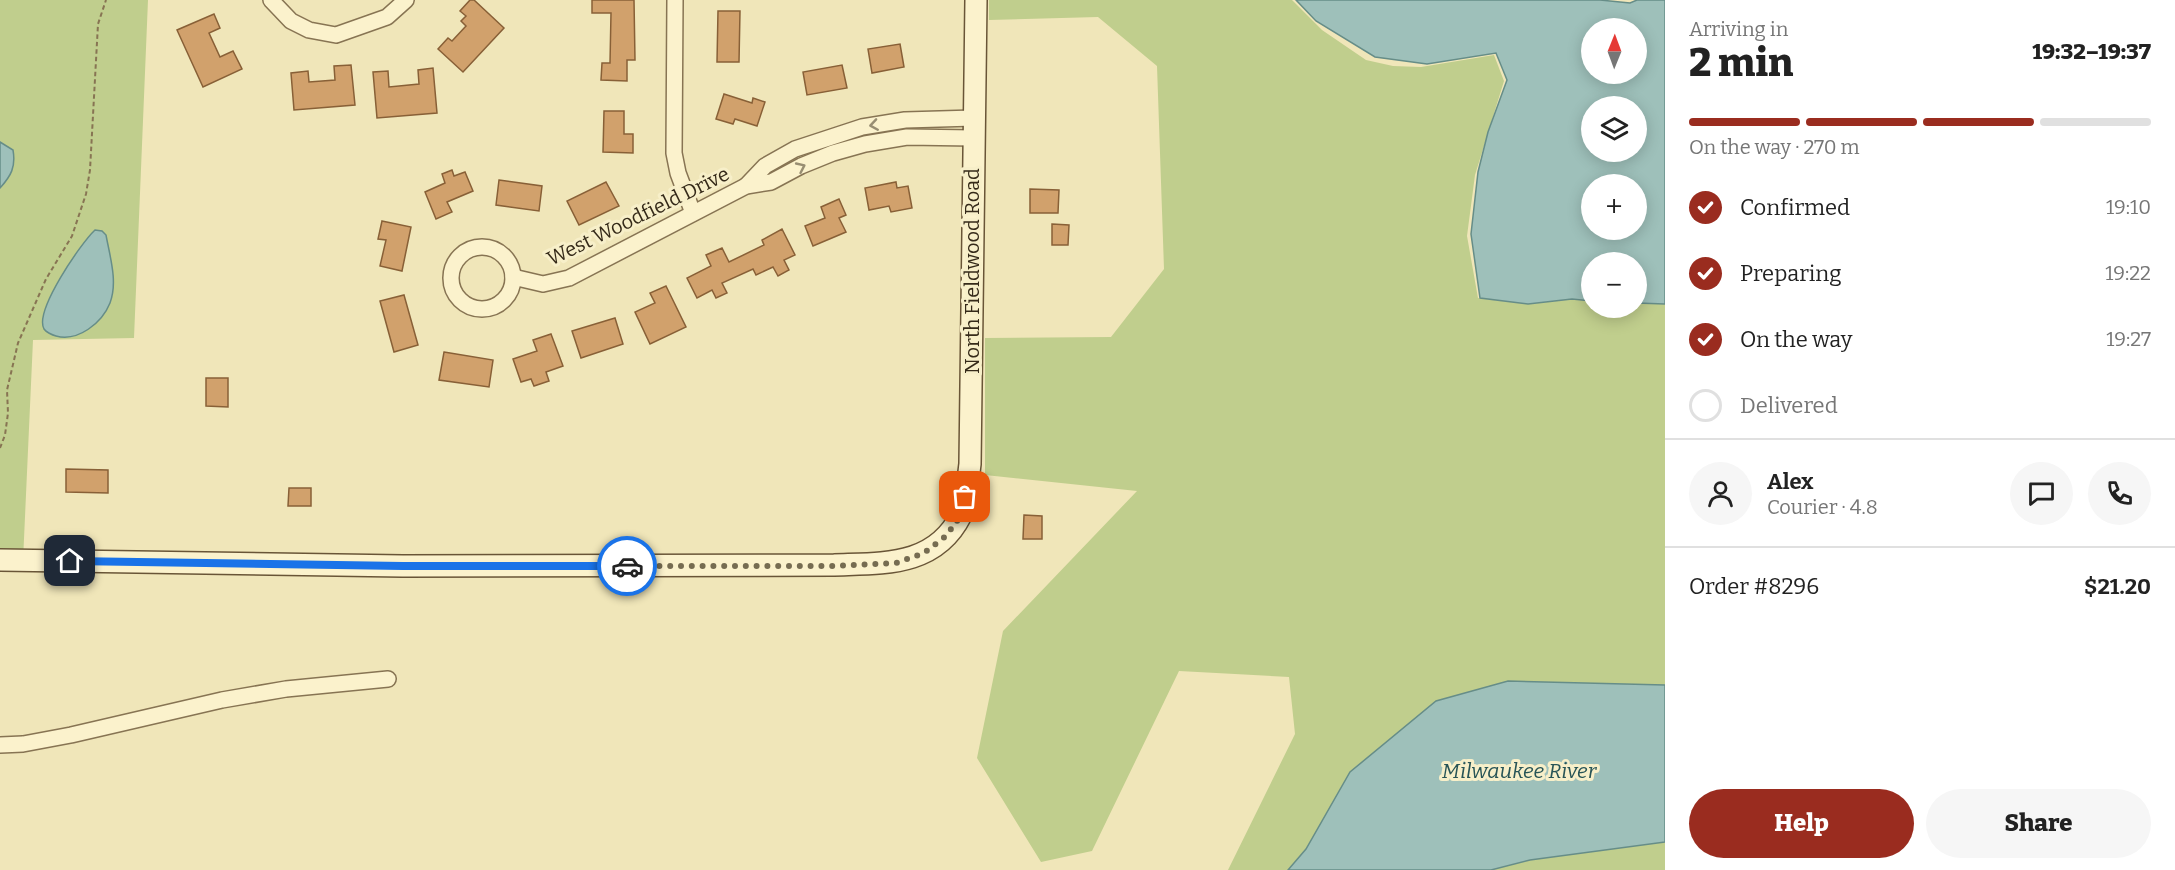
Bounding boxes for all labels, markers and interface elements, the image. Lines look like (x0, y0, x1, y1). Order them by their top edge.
text: Arriving in (1689, 17, 1788, 41)
north arrow (1581, 18, 1647, 84)
map controls (1581, 18, 1647, 318)
text: 19:32–19:37 (2032, 38, 2151, 65)
text: 2 min (1689, 40, 1793, 86)
button: layers (1581, 96, 1647, 162)
one-way arrow (869, 118, 878, 130)
text: On the way · 270 m (1689, 135, 1860, 159)
street label: West Woodfield Drive (543, 161, 733, 271)
one-way arrow (794, 162, 805, 174)
street label: North Fieldwood Road (960, 168, 984, 374)
button: + (1581, 174, 1647, 240)
icon: check (1689, 191, 1722, 224)
text: Confirmed (1740, 194, 1850, 221)
text: 19:10 (2106, 195, 2151, 219)
button: − (1581, 252, 1647, 318)
icon: check (1689, 257, 1722, 290)
text: Preparing (1740, 260, 1842, 287)
text: 19:22 (2105, 261, 2151, 285)
icon: check (1689, 323, 1722, 356)
text: On the way (1740, 326, 1852, 353)
text: 19:27 (2106, 327, 2151, 351)
text: Delivered (1740, 392, 1838, 419)
button: person (1689, 462, 1752, 525)
button: chat (2010, 462, 2073, 525)
button: phone (2088, 462, 2151, 525)
text: Alex (1767, 468, 1813, 495)
pin (939, 471, 990, 522)
icon: bag (948, 480, 981, 513)
text: Courier · 4.8 (1767, 495, 1878, 519)
pin (44, 535, 95, 586)
courier (597, 536, 657, 596)
icon: home (53, 544, 86, 577)
icon: car (611, 550, 644, 583)
text: Order #8296 (1689, 573, 1819, 600)
text: $21.20 (2084, 573, 2151, 600)
water label: Milwaukee River (1442, 758, 1598, 784)
button: Help (1689, 789, 1914, 858)
button: Share (1926, 789, 2151, 858)

